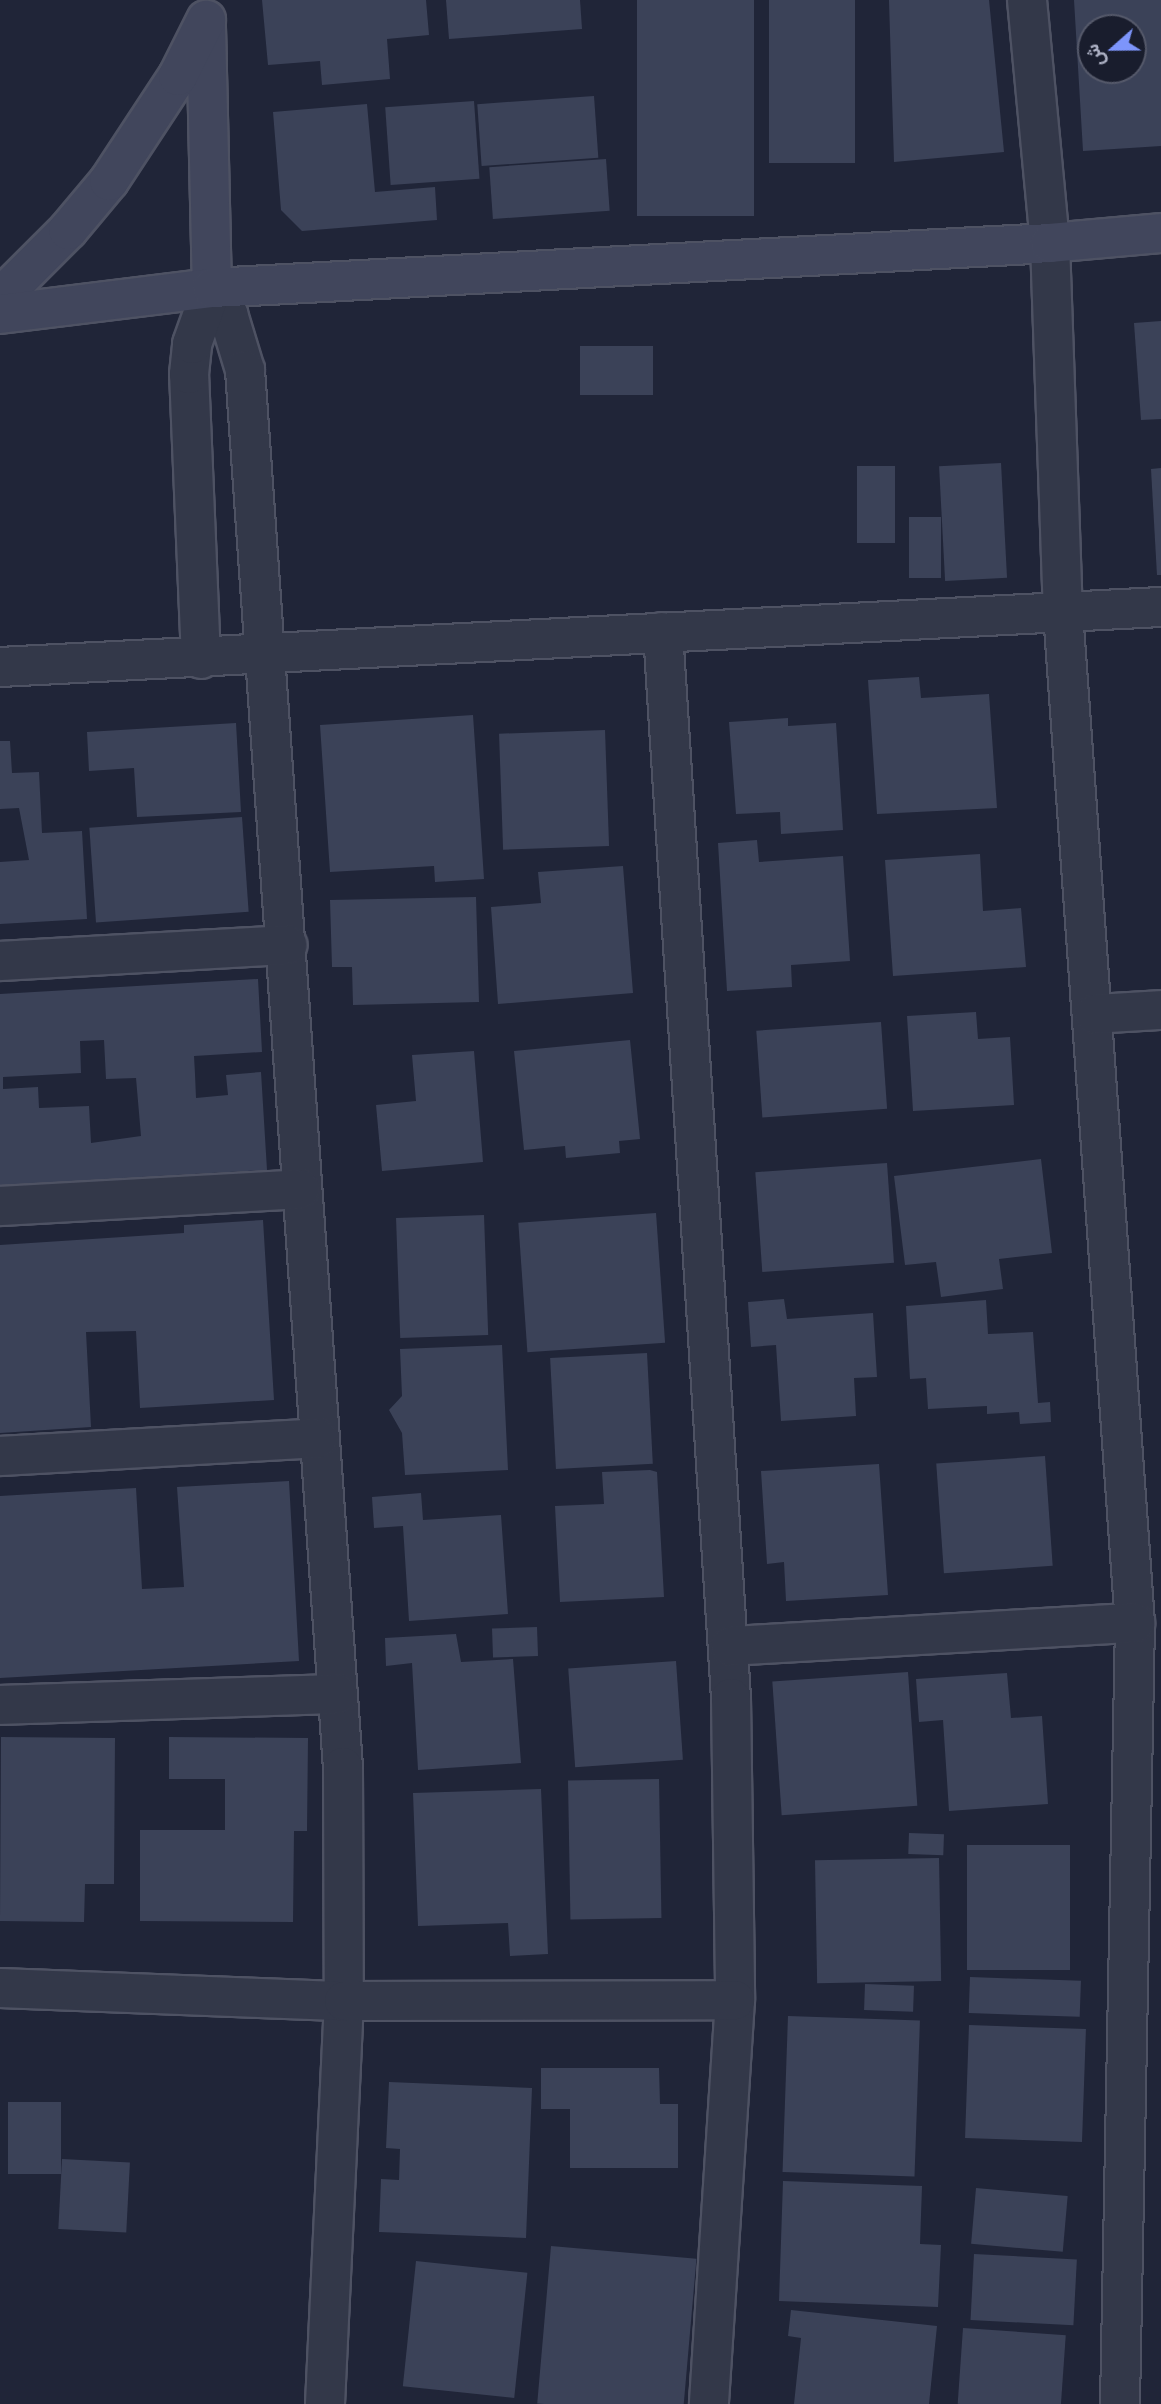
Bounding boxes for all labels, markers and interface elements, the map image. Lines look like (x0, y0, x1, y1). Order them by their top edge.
north arrow (1077, 14, 1147, 84)
text: ش (1079, 41, 1110, 71)

